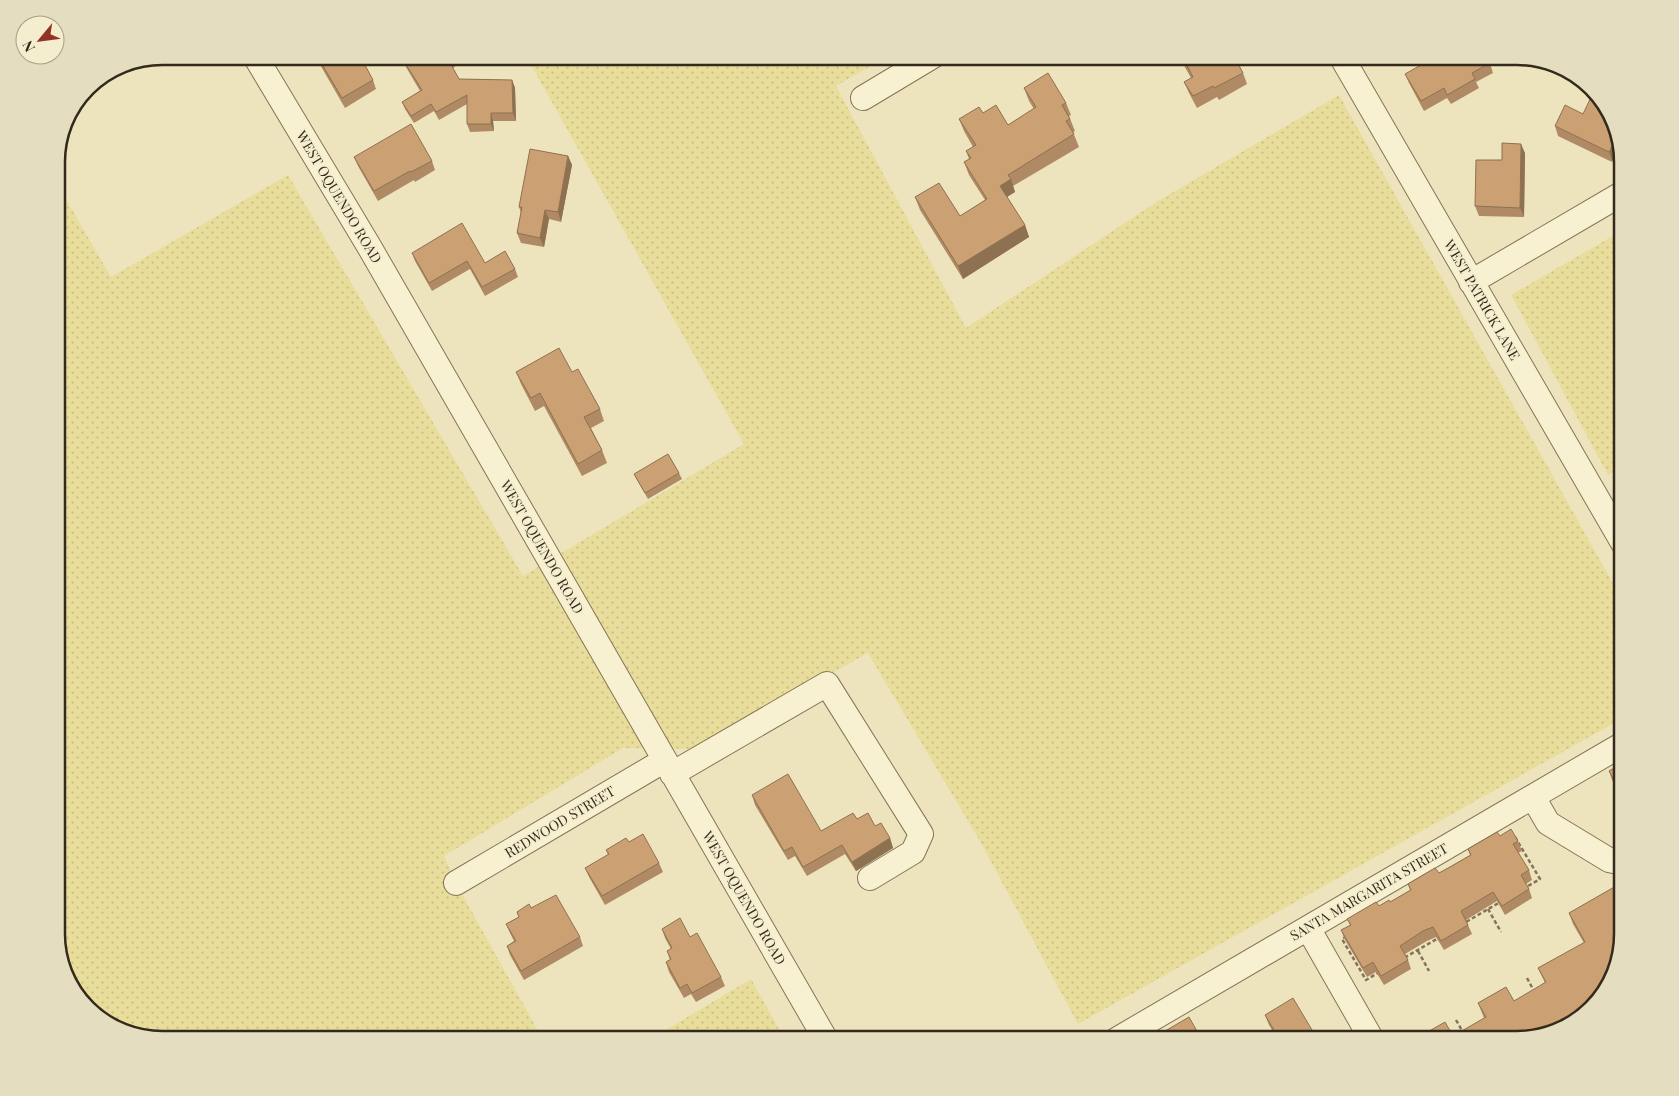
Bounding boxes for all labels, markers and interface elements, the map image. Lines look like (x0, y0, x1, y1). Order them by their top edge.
north arrow (15, 15, 65, 65)
text: N (17, 38, 39, 56)
street label: WEST OQUENDO ROAD (292, 126, 386, 266)
street label: WEST PATRICK LANE (1440, 235, 1525, 363)
street label: WEST OQUENDO ROAD (496, 476, 588, 617)
street label: REDWOOD STREET (501, 781, 619, 862)
street label: WEST OQUENDO ROAD (698, 827, 790, 968)
street label: SANTA MARGARITA STREET (1286, 838, 1452, 945)

